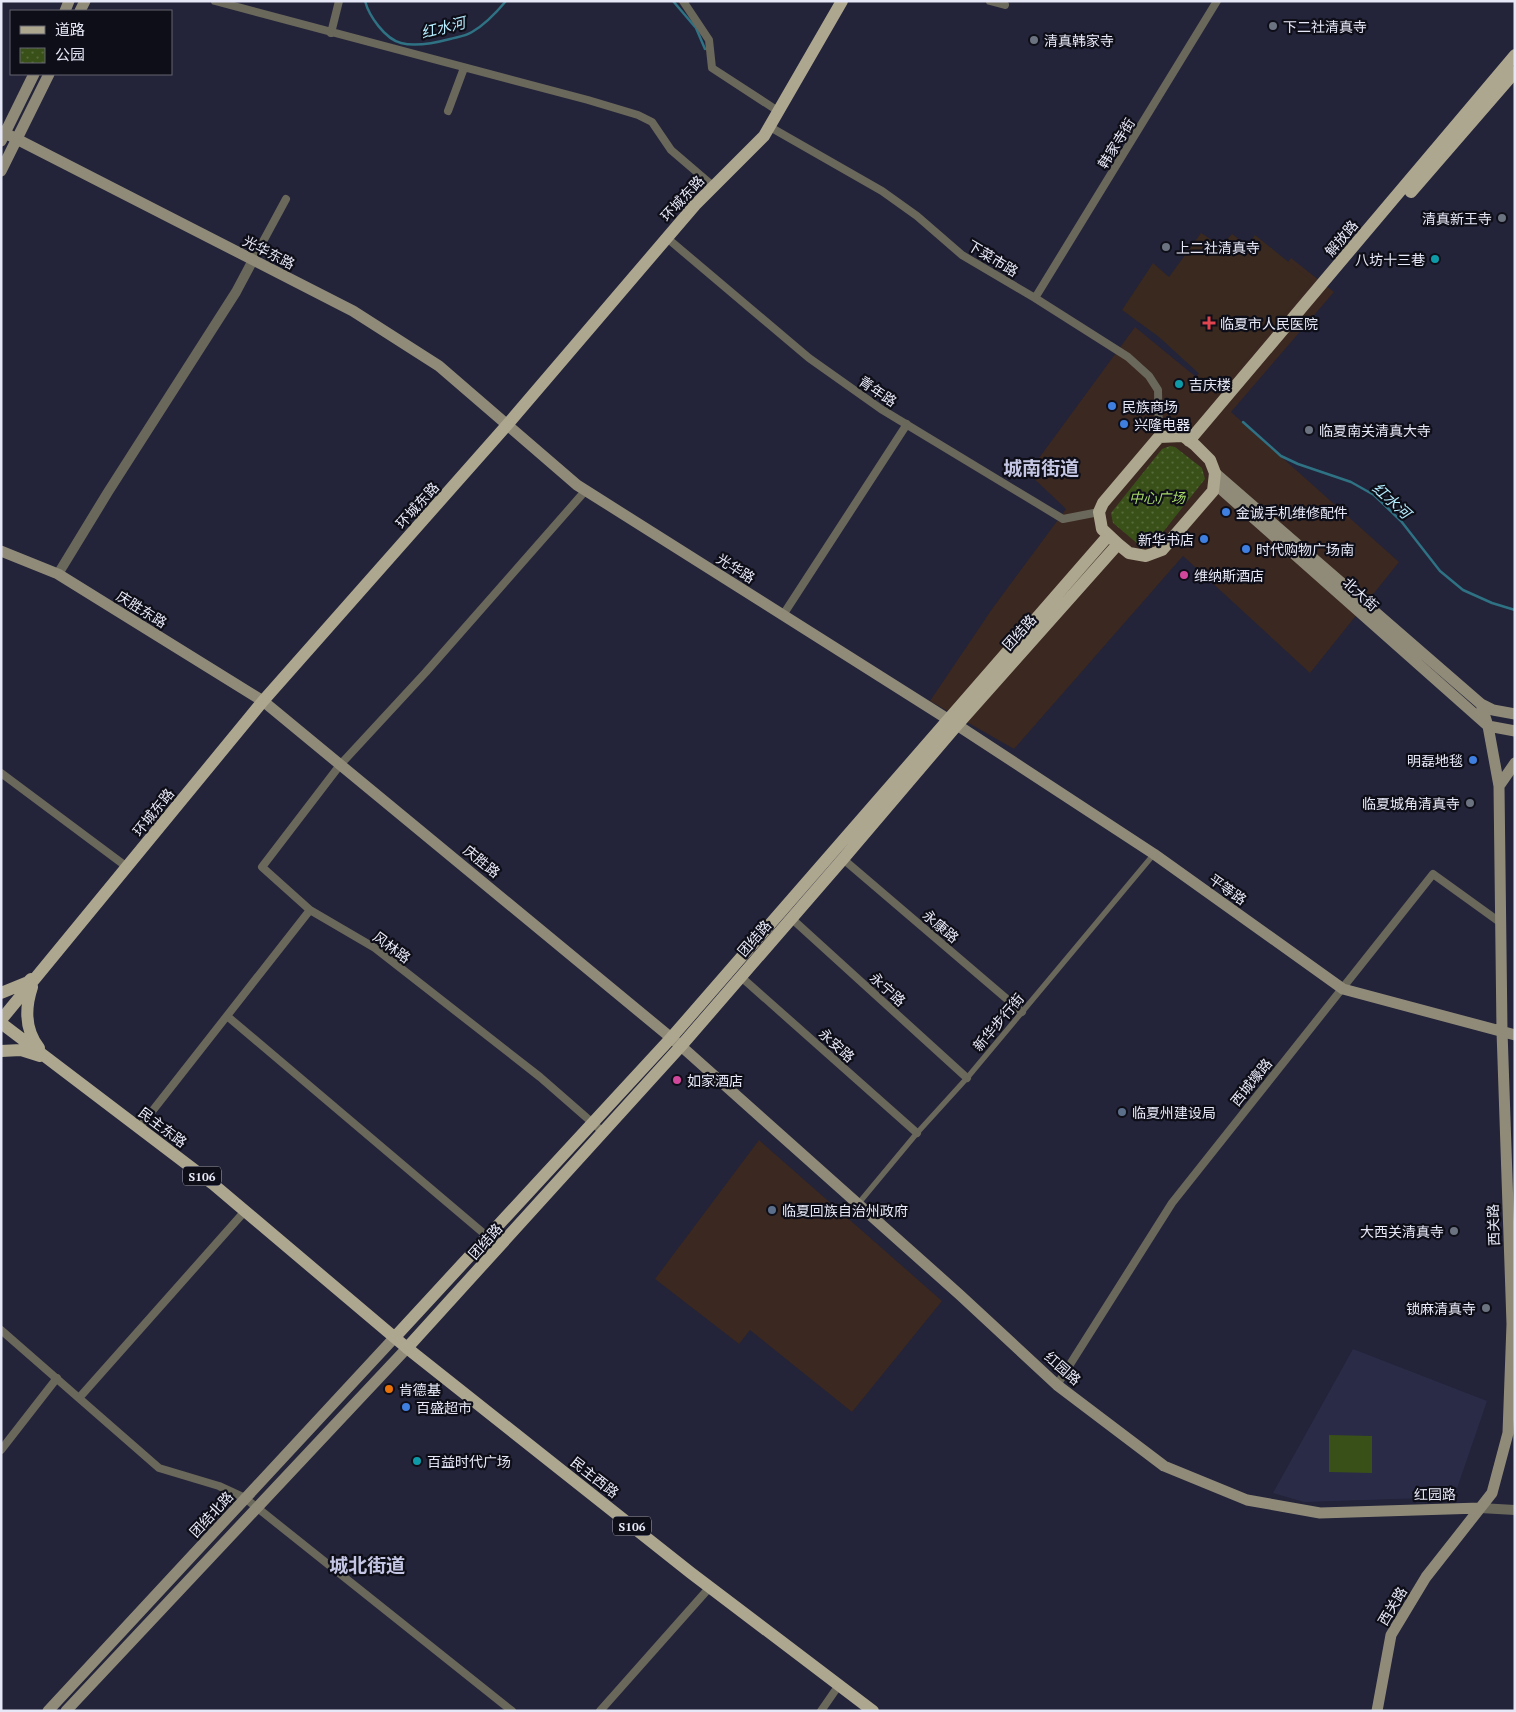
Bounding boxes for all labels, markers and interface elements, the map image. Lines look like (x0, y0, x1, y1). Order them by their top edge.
legend (10, 10, 172, 75)
water label: 红水河 (419, 11, 470, 42)
place label: 下二社清真寺 (1283, 17, 1367, 36)
text: 道路 (55, 19, 85, 39)
marker: 下二社清真寺 (1267, 20, 1279, 32)
place label: 清真韩家寺 (1044, 31, 1114, 50)
marker: 清真韩家寺 (1028, 34, 1040, 46)
text: 公园 (55, 44, 85, 64)
street label: 韩家寺街 (1093, 114, 1139, 172)
street label: 环城东路 (656, 171, 708, 225)
place label: 清真新王寺 (1422, 209, 1492, 228)
marker: 清真新王寺 (1496, 212, 1508, 224)
street label: 解放路 (1320, 216, 1362, 260)
street label: 光华东路 (240, 231, 298, 273)
street label: 下菜市路 (964, 235, 1022, 281)
place label: 上二社清真寺 (1176, 238, 1260, 257)
marker: 上二社清真寺 (1160, 241, 1172, 253)
place label: 八坊十三巷 (1355, 250, 1425, 269)
marker: 八坊十三巷 (1429, 253, 1441, 265)
place label: 临夏市人民医院 (1220, 314, 1318, 333)
marker: 临夏市人民医院 (1202, 316, 1216, 330)
street label: 青年路 (855, 371, 901, 411)
place label: 吉庆楼 (1189, 375, 1231, 394)
marker: 吉庆楼 (1173, 378, 1185, 390)
place label: 民族商场 (1122, 397, 1178, 416)
marker: 民族商场 (1106, 400, 1118, 412)
place label: 兴隆电器 (1134, 415, 1190, 434)
marker: 兴隆电器 (1118, 418, 1130, 430)
place label: 临夏南关清真大寺 (1319, 421, 1431, 440)
marker: 临夏南关清真大寺 (1303, 424, 1315, 436)
district label: 城南街道 (1003, 455, 1079, 480)
street label: 环城东路 (391, 478, 443, 532)
water label: 红水河 (1369, 478, 1418, 524)
park label: 中心广场 (1129, 488, 1186, 507)
place label: 金诚手机维修配件 (1236, 503, 1348, 522)
marker: 金诚手机维修配件 (1220, 506, 1232, 518)
place label: 新华书店 (1138, 530, 1194, 549)
marker: 新华书店 (1198, 533, 1210, 545)
place label: 时代购物广场南 (1256, 540, 1354, 559)
marker: 时代购物广场南 (1240, 543, 1252, 555)
street label: 光华路 (713, 549, 759, 587)
place label: 维纳斯酒店 (1194, 566, 1264, 585)
marker: 维纳斯酒店 (1178, 569, 1190, 581)
street label: 北大街 (1339, 573, 1383, 615)
street label: 庆胜东路 (113, 586, 171, 632)
street label: 团结路 (998, 610, 1040, 654)
place label: 明磊地毯 (1407, 751, 1463, 770)
marker: 明磊地毯 (1467, 754, 1479, 766)
street label: 环城东路 (128, 784, 178, 840)
place label: 临夏城角清真寺 (1362, 794, 1460, 813)
marker: 临夏城角清真寺 (1464, 797, 1476, 809)
street label: 庆胜路 (460, 840, 504, 882)
street label: 平等路 (1205, 869, 1251, 909)
street label: 永康路 (919, 905, 963, 947)
street label: 团结路 (733, 916, 775, 960)
street label: 风林路 (369, 927, 415, 967)
street label: 永宁路 (866, 968, 910, 1010)
street label: 新华步行街 (968, 989, 1028, 1055)
street label: 永安路 (815, 1024, 859, 1066)
street label: 西城壕路 (1226, 1054, 1276, 1110)
place label: 如家酒店 (687, 1071, 743, 1090)
marker: 如家酒店 (671, 1074, 683, 1086)
street label: 民主东路 (135, 1103, 191, 1151)
place label: 临夏州建设局 (1132, 1103, 1216, 1122)
marker: 临夏州建设局 (1116, 1106, 1128, 1118)
road number: S106 (183, 1166, 221, 1186)
place label: 临夏回族自治州政府 (782, 1201, 908, 1220)
marker: 临夏回族自治州政府 (766, 1204, 778, 1216)
street label: 西关路 (1483, 1204, 1503, 1246)
street label: 团结路 (464, 1219, 506, 1263)
place label: 大西关清真寺 (1360, 1222, 1444, 1241)
marker: 大西关清真寺 (1448, 1225, 1460, 1237)
place label: 锁麻清真寺 (1406, 1299, 1476, 1318)
marker: 锁麻清真寺 (1480, 1302, 1492, 1314)
street label: 红园路 (1041, 1347, 1085, 1389)
place label: 肯德基 (399, 1380, 441, 1399)
marker: 肯德基 (383, 1383, 395, 1395)
place label: 百盛超市 (416, 1398, 472, 1417)
marker: 百盛超市 (400, 1401, 412, 1413)
place label: 百益时代广场 (427, 1452, 511, 1471)
street label: 民主西路 (567, 1452, 623, 1502)
marker: 百益时代广场 (411, 1455, 423, 1467)
street label: 红园路 (1414, 1484, 1456, 1504)
street label: 团结北路 (185, 1487, 237, 1541)
road number: S106 (613, 1516, 651, 1535)
district label: 城北街道 (329, 1552, 405, 1577)
street label: 西关路 (1373, 1583, 1411, 1629)

